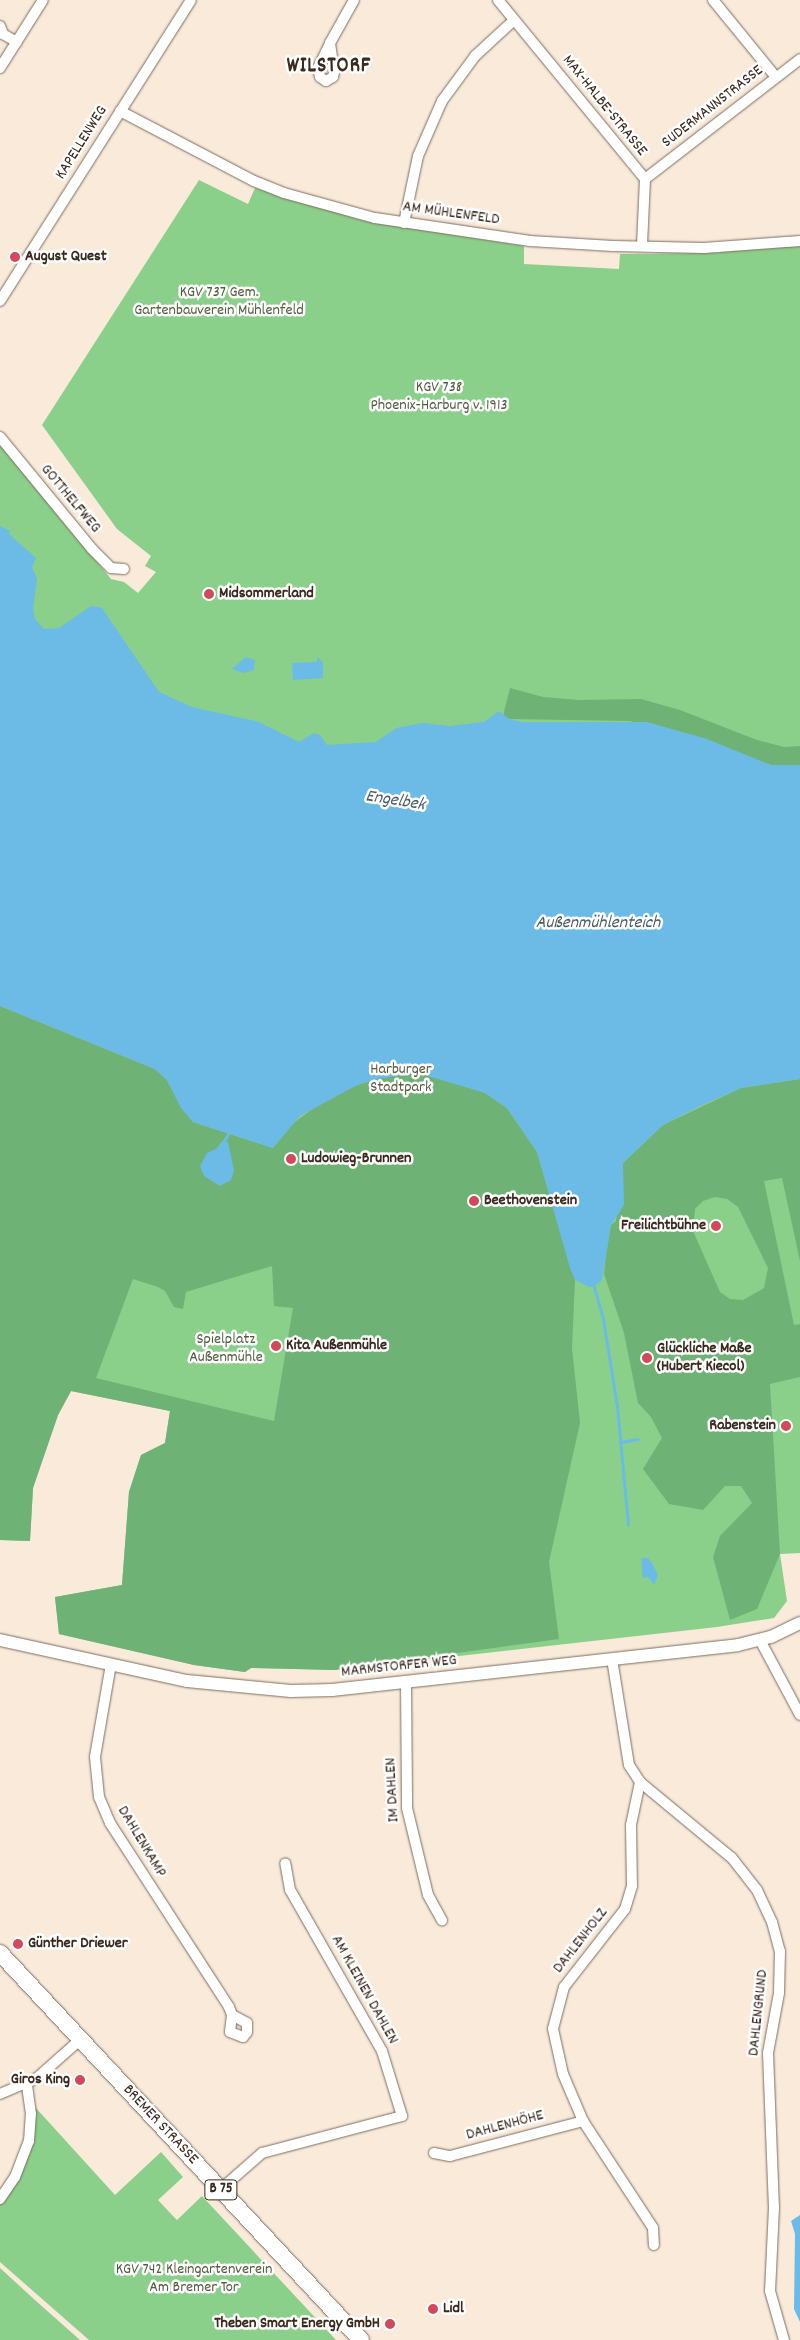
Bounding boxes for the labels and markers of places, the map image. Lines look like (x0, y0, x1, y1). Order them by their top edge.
place label: August Quest (25, 247, 107, 267)
marker: August Quest (9, 251, 21, 263)
place label: Midsommerland (219, 584, 314, 604)
marker: Midsommerland (203, 588, 215, 600)
place label: Ludowieg-Brunnen (301, 1149, 411, 1169)
marker: Ludowieg-Brunnen (285, 1153, 297, 1165)
place label: Beethovenstein (484, 1191, 577, 1211)
marker: Beethovenstein (468, 1195, 480, 1207)
place label: Freilichtbühne (621, 1216, 706, 1236)
marker: Freilichtbühne (710, 1220, 722, 1232)
place label: Kita Außenmühle (286, 1336, 387, 1356)
place label: Glückliche Maße (Hubert Kiecol) (657, 1339, 751, 1377)
marker: Kita Außenmühle (270, 1340, 282, 1352)
marker: Glückliche Maße (Hubert Kiecol) (641, 1352, 653, 1364)
place label: Rabenstein (709, 1416, 776, 1436)
marker: Rabenstein (780, 1420, 792, 1432)
place label: Günther Driewer (28, 1934, 128, 1954)
marker: Günther Driewer (12, 1938, 24, 1950)
place label: Giros King (11, 2070, 70, 2090)
marker: Giros King (74, 2074, 86, 2086)
place label: Lidl (443, 2299, 464, 2319)
marker: Lidl (427, 2303, 439, 2315)
place label: Theben Smart Energy GmbH (214, 2314, 380, 2334)
marker: Theben Smart Energy GmbH (384, 2318, 396, 2330)

